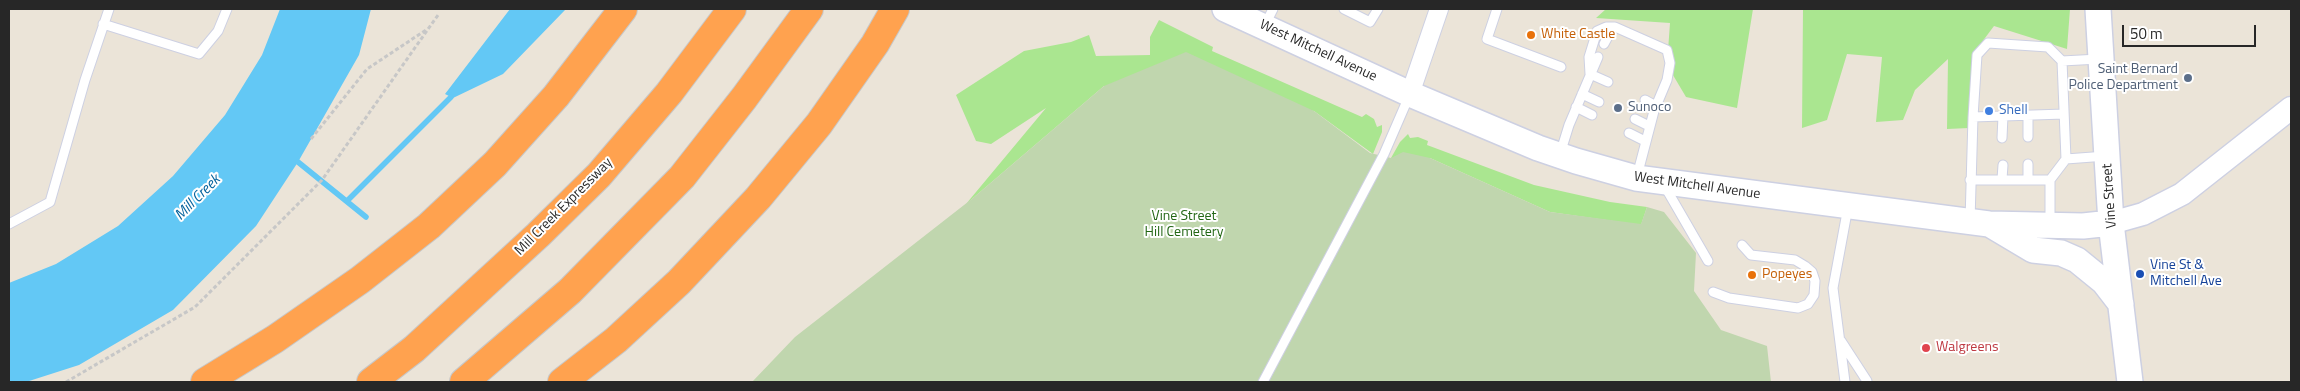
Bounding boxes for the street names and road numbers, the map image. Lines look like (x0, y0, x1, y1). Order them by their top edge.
street label: West Mitchell Avenue (1257, 16, 1379, 86)
street label: Mill Creek Expressway (512, 155, 616, 259)
street label: Vine Street (2099, 163, 2121, 229)
street label: West Mitchell Avenue (1633, 169, 1761, 203)

